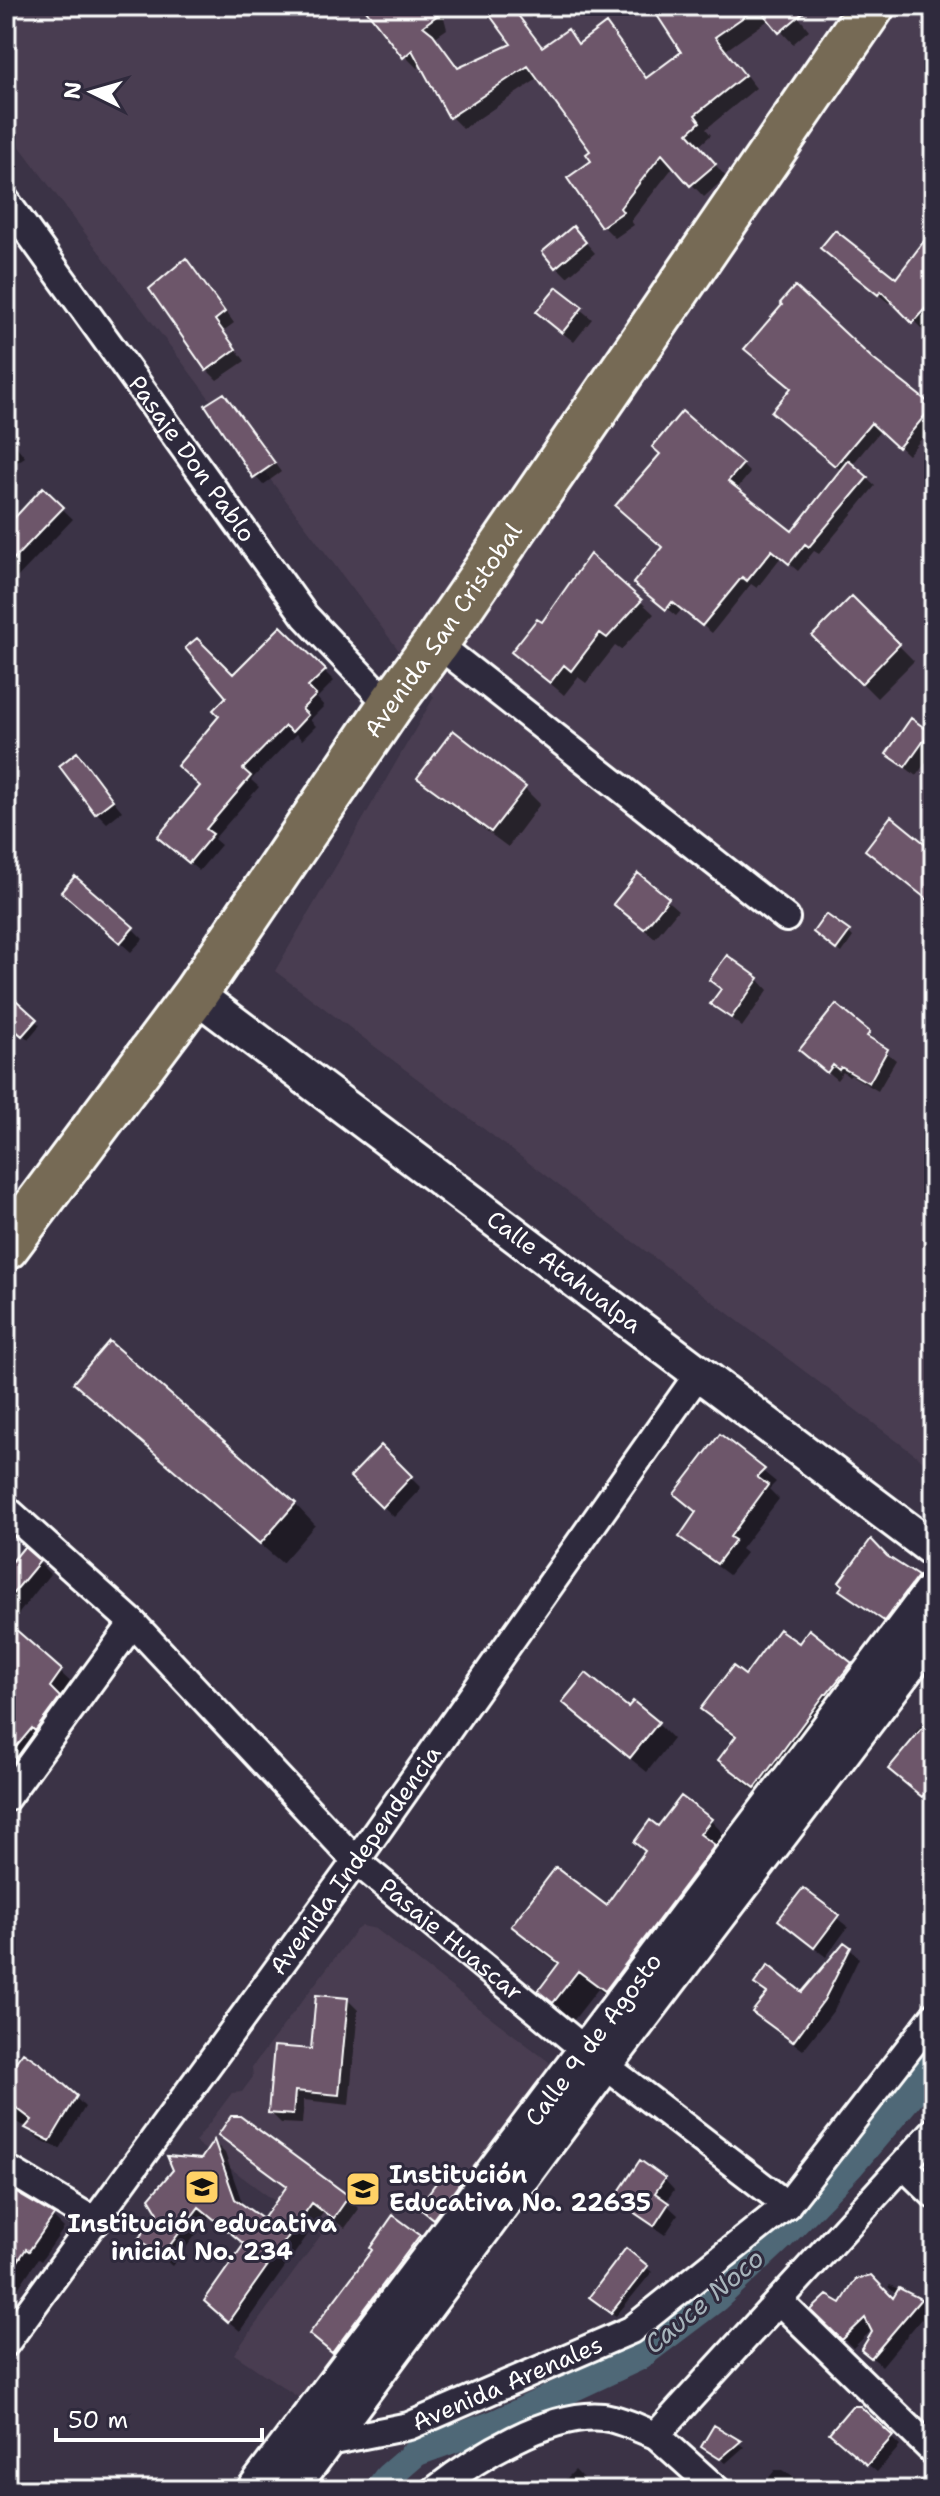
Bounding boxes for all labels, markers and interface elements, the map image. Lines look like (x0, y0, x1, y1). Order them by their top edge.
north arrow (52, 52, 132, 132)
text: N (57, 80, 88, 100)
street label: Pasaje Don Pablo (121, 369, 263, 549)
street label: Avenida San Cristobal (357, 516, 530, 744)
street label: Calle Atahualpa (480, 1203, 648, 1341)
street label: Avenida Independencia (262, 1739, 448, 1981)
street label: Pasaje Huascar (373, 1871, 529, 2008)
street label: Calle 9 de Agosto (518, 1947, 669, 2133)
place label: Institución Educativa No. 22635 (389, 2159, 651, 2219)
school or university icon: Institución educativa inicial No. 234 (183, 2168, 221, 2206)
school or university icon: Institución Educativa No. 22635 (344, 2170, 382, 2208)
place label: Institución educativa inicial No. 234 (67, 2208, 337, 2268)
water label: Cauce Noco (636, 2240, 771, 2361)
street label: Avenida Arenales (407, 2328, 608, 2439)
scale bar (56, 2392, 262, 2442)
text: 50 m (68, 2404, 128, 2436)

